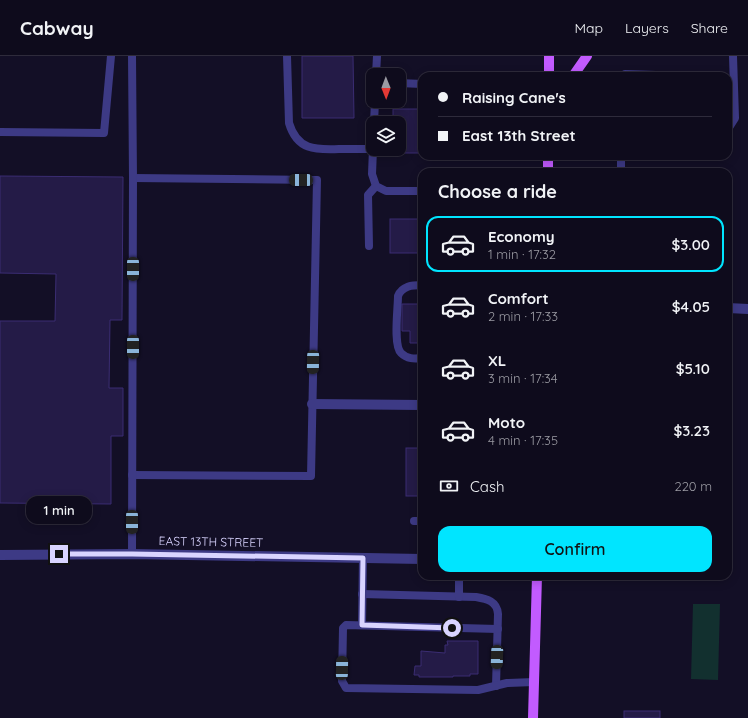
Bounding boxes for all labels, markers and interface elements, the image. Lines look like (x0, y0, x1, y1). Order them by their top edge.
text: Cabway (20, 16, 94, 40)
text: Map (574, 19, 603, 37)
text: Layers (625, 19, 669, 37)
text: Share (691, 19, 728, 37)
north arrow (366, 68, 406, 108)
map controls (366, 68, 406, 156)
text: Raising Cane's (462, 88, 566, 107)
button: layers (366, 116, 406, 156)
text: East 13th Street (462, 126, 576, 145)
car (289, 174, 313, 186)
text: Choose a ride (438, 180, 557, 203)
icon: car (440, 226, 476, 262)
text: Economy (488, 227, 555, 246)
text: $3.00 (672, 235, 710, 254)
text: 1 min · 17:32 (488, 246, 556, 262)
car (127, 257, 139, 281)
icon: car (440, 288, 476, 324)
text: Comfort (488, 289, 549, 308)
text: $4.05 (672, 297, 710, 316)
text: 2 min · 17:33 (488, 308, 558, 324)
car (127, 335, 139, 359)
car (307, 350, 319, 374)
icon: car (440, 350, 476, 386)
text: XL (488, 351, 506, 370)
text: $5.10 (676, 359, 710, 378)
text: 3 min · 17:34 (488, 370, 558, 386)
icon: car (440, 412, 476, 448)
text: Moto (488, 413, 525, 432)
text: $3.23 (673, 421, 710, 440)
text: 4 min · 17:35 (488, 432, 558, 448)
icon: cash (438, 475, 460, 497)
text: Cash (470, 477, 504, 496)
text: 220 m (674, 478, 712, 494)
callout: 1 min (26, 496, 92, 524)
text: 1 min (43, 502, 75, 518)
car (126, 510, 138, 534)
button: Confirm (438, 526, 712, 572)
street label: EAST 13TH STREET (159, 533, 263, 550)
route end (50, 545, 68, 563)
route start (443, 619, 461, 637)
car (491, 645, 503, 669)
car (336, 656, 348, 680)

